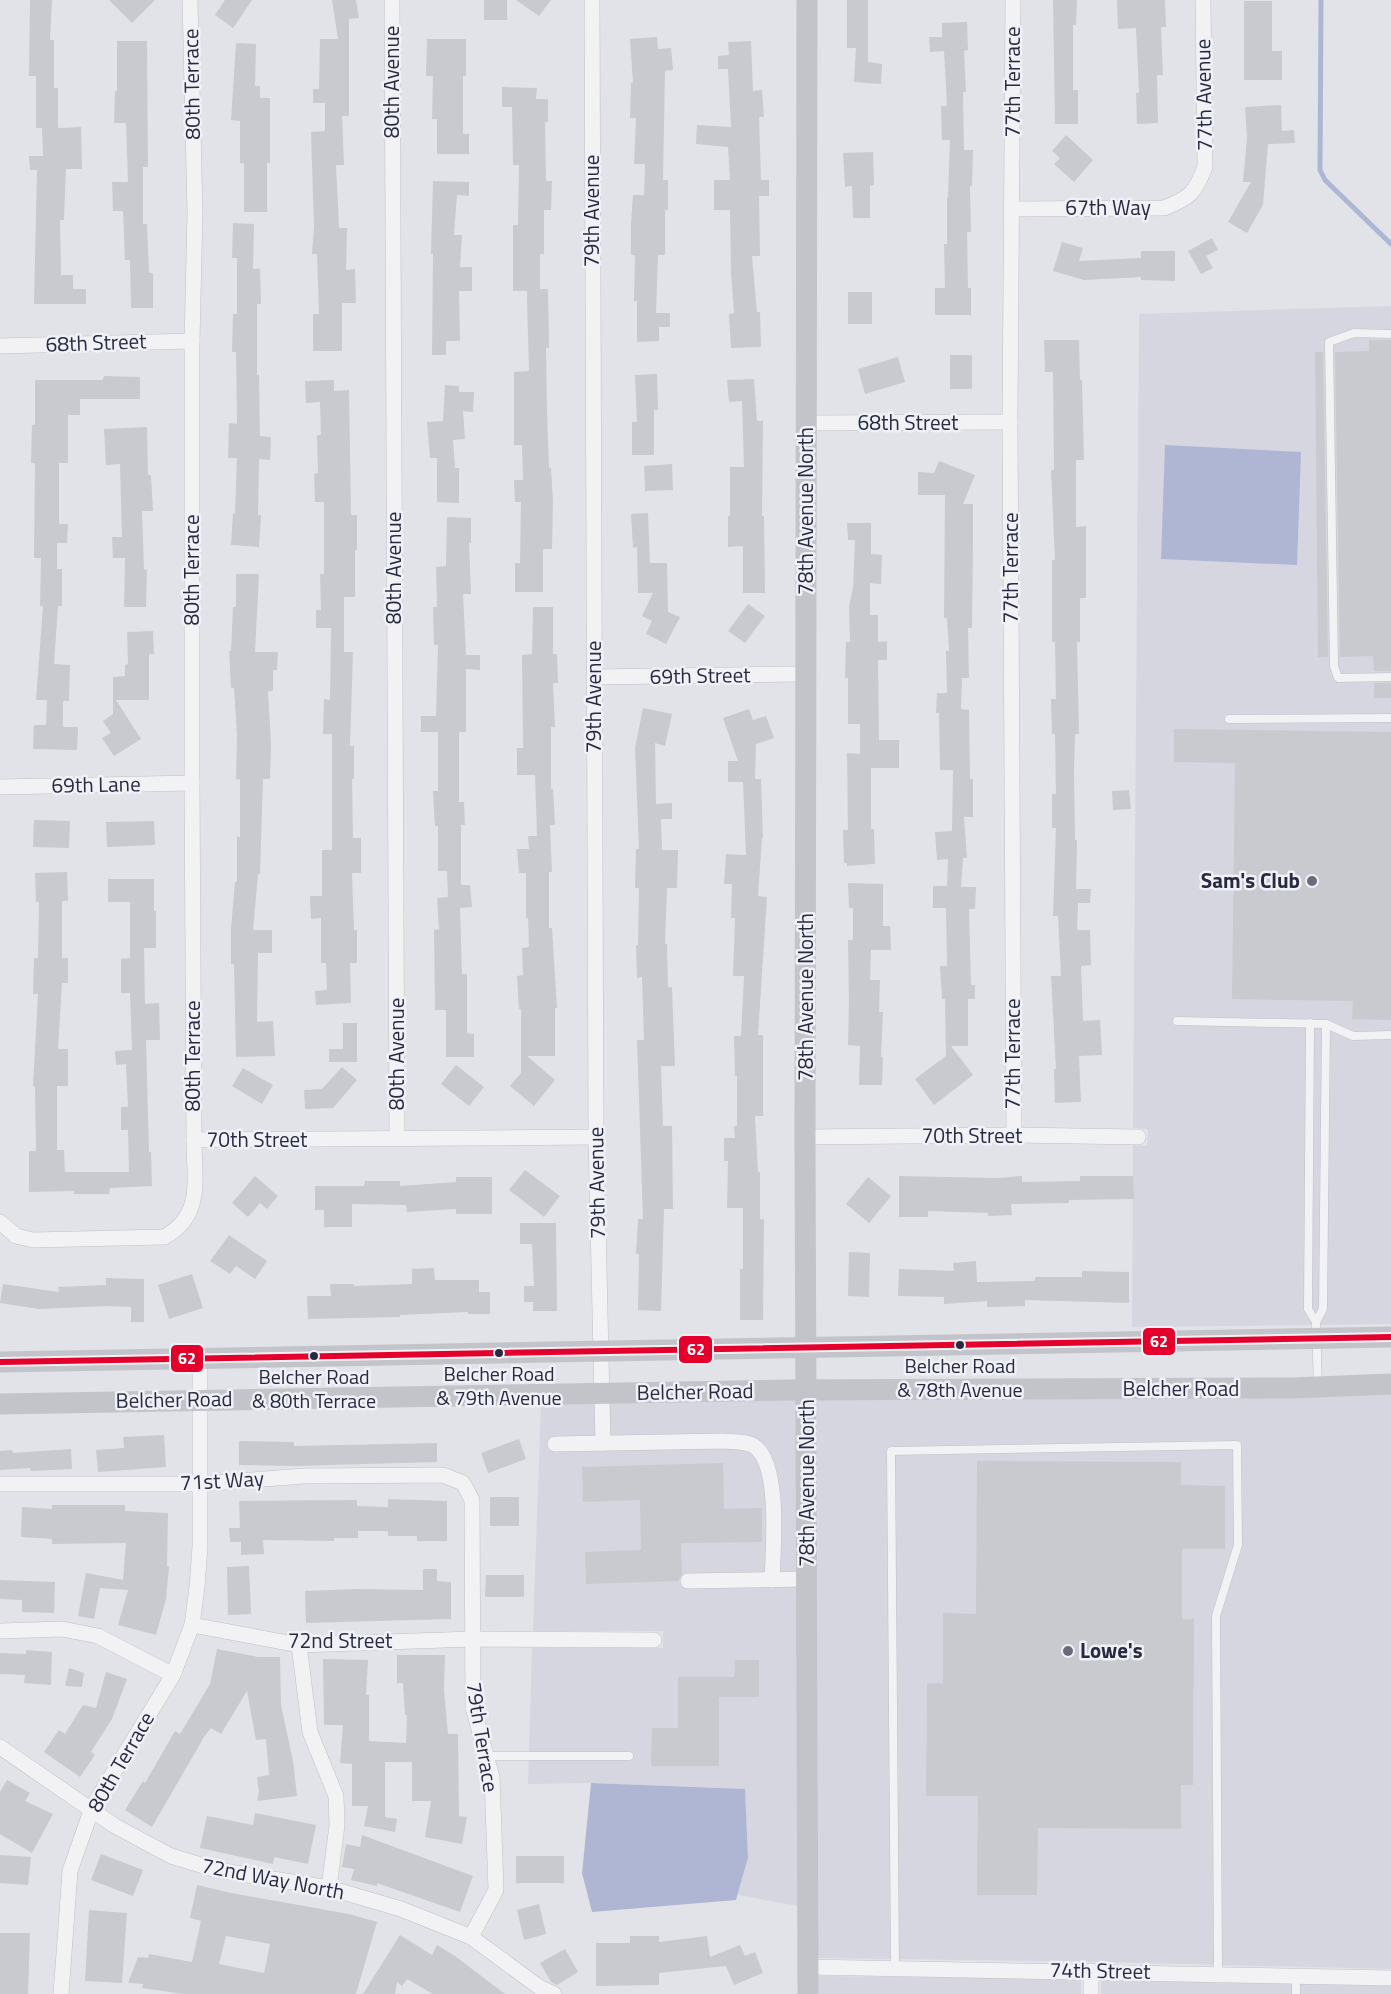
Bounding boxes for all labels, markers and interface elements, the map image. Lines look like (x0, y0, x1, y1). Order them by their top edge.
street label: 80th Avenue (375, 26, 407, 138)
street label: 77th Terrace (996, 26, 1028, 138)
street label: 80th Terrace (174, 28, 208, 140)
street label: 77th Avenue (1186, 39, 1220, 152)
street label: 79th Avenue (575, 155, 607, 267)
street label: 67th Way (1065, 191, 1151, 223)
street label: 68th Street (45, 324, 148, 360)
street label: 68th Street (858, 406, 959, 438)
street label: 78th Avenue North (789, 427, 821, 595)
street label: 80th Avenue (377, 512, 409, 624)
street label: 77th Terrace (994, 512, 1026, 624)
street label: 80th Terrace (175, 514, 207, 626)
street label: 79th Avenue (577, 641, 609, 753)
street label: 69th Street (649, 658, 751, 692)
street label: 69th Lane (51, 767, 141, 801)
place label: Sam's Club (1201, 864, 1300, 896)
marker: Sam's Club (1305, 874, 1319, 888)
street label: 78th Avenue North (789, 913, 821, 1081)
street label: 80th Avenue (380, 998, 412, 1110)
street label: 77th Terrace (996, 998, 1028, 1110)
street label: 80th Terrace (176, 1000, 208, 1112)
street label: 70th Street (922, 1119, 1023, 1151)
street label: 70th Street (207, 1123, 308, 1155)
street label: 79th Avenue (579, 1127, 613, 1240)
line badge: 62 (1142, 1327, 1176, 1356)
text: 62 (1150, 1329, 1168, 1353)
line badge: 62 (678, 1335, 713, 1364)
text: 62 (687, 1337, 705, 1361)
marker: Belcher Road & 78th Avenue (954, 1339, 966, 1351)
line badge: 62 (170, 1344, 204, 1373)
text: 62 (178, 1346, 196, 1370)
marker: Belcher Road & 79th Avenue (493, 1347, 505, 1359)
marker: Belcher Road & 80th Terrace (308, 1350, 320, 1362)
place label: Belcher Road & 78th Avenue (897, 1350, 1023, 1405)
place label: Belcher Road & 79th Avenue (436, 1358, 562, 1413)
place label: Belcher Road & 80th Terrace (252, 1361, 376, 1416)
street label: Belcher Road (1123, 1372, 1239, 1404)
street label: Belcher Road (636, 1374, 754, 1408)
street label: Belcher Road (115, 1382, 233, 1416)
street label: 78th Avenue North (790, 1399, 822, 1567)
street label: 71st Way (179, 1462, 265, 1498)
street label: 72nd Street (288, 1624, 393, 1656)
place label: Lowe's (1080, 1634, 1143, 1666)
marker: Lowe's (1061, 1644, 1075, 1658)
street label: 79th Terrace (458, 1679, 507, 1794)
street label: 80th Terrace (78, 1705, 162, 1818)
street label: 72nd Way North (199, 1848, 347, 1908)
street label: 74th Street (1049, 1953, 1151, 1987)

